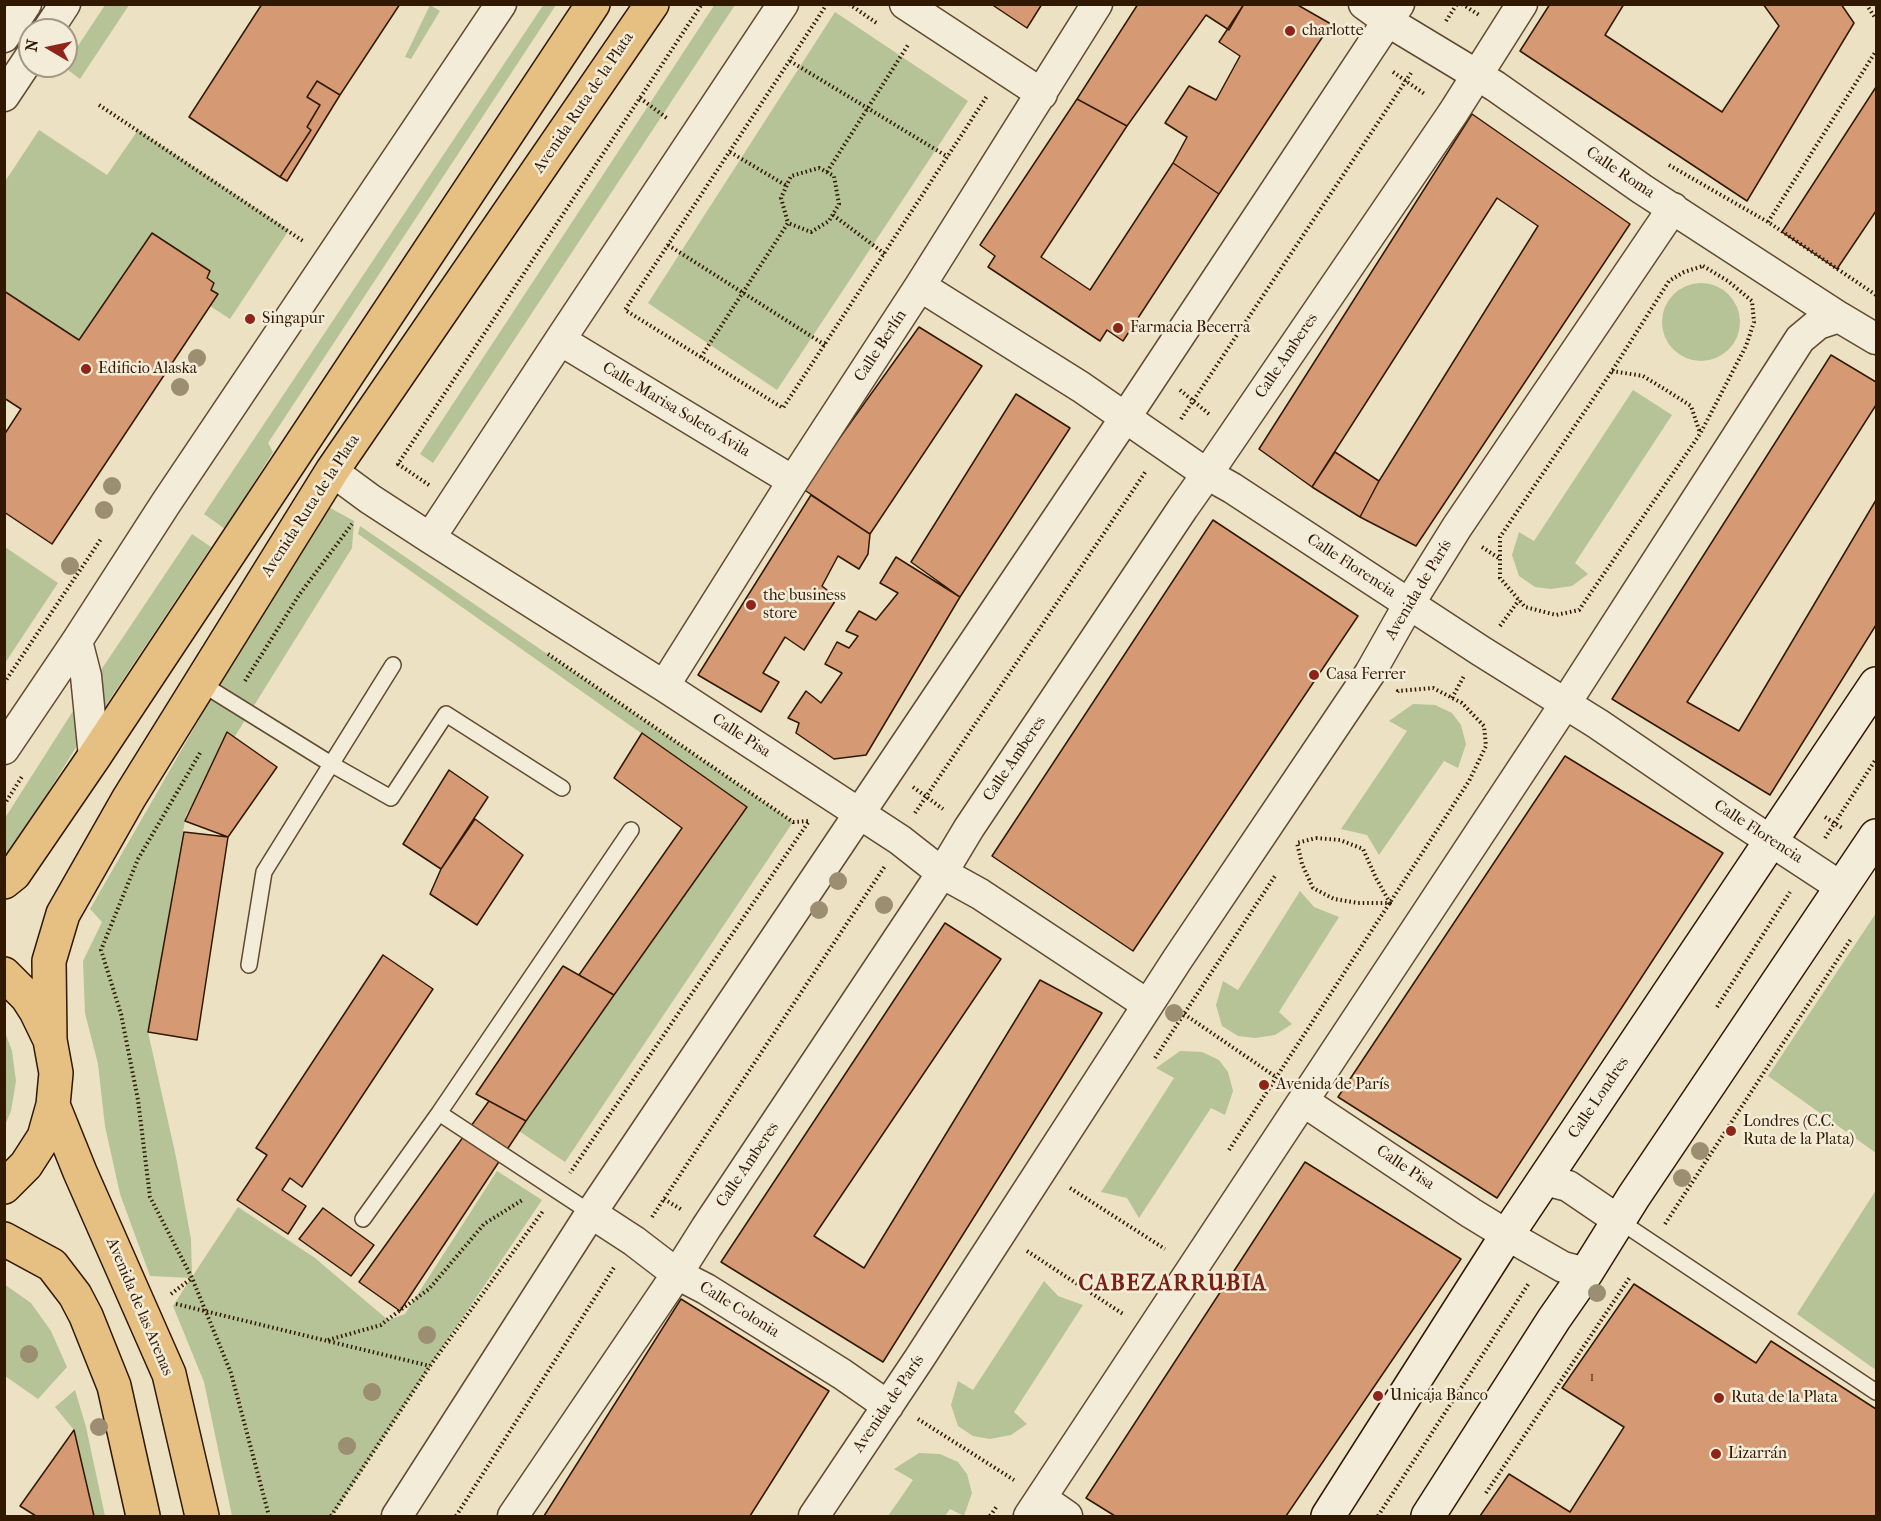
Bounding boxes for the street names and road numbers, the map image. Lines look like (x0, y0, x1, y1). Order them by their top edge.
street label: Avenida Ruta de la Plata (530, 29, 638, 177)
street label: Calle Roma (1582, 143, 1658, 203)
street label: Calle Berlín (851, 307, 911, 385)
street label: Calle Amberes (1251, 310, 1323, 402)
street label: Calle Marisa Soleto Ávila (599, 358, 753, 462)
street label: Avenida Ruta de la Plata (258, 431, 364, 581)
street label: Calle Florencia (1303, 530, 1399, 602)
street label: Avenida de París (1382, 536, 1456, 644)
street label: Calle Pisa (708, 710, 774, 762)
street label: Calle Amberes (979, 713, 1051, 805)
street label: Calle Florencia (1710, 796, 1806, 868)
street label: Calle Londres (1565, 1053, 1633, 1143)
street label: Calle Amberes (712, 1119, 784, 1211)
street label: Calle Pisa (1372, 1142, 1438, 1194)
street label: Avenida de las Arenas (101, 1235, 177, 1379)
street label: Calle Colonia (695, 1278, 783, 1342)
street label: Avenida de París (849, 1352, 929, 1456)

